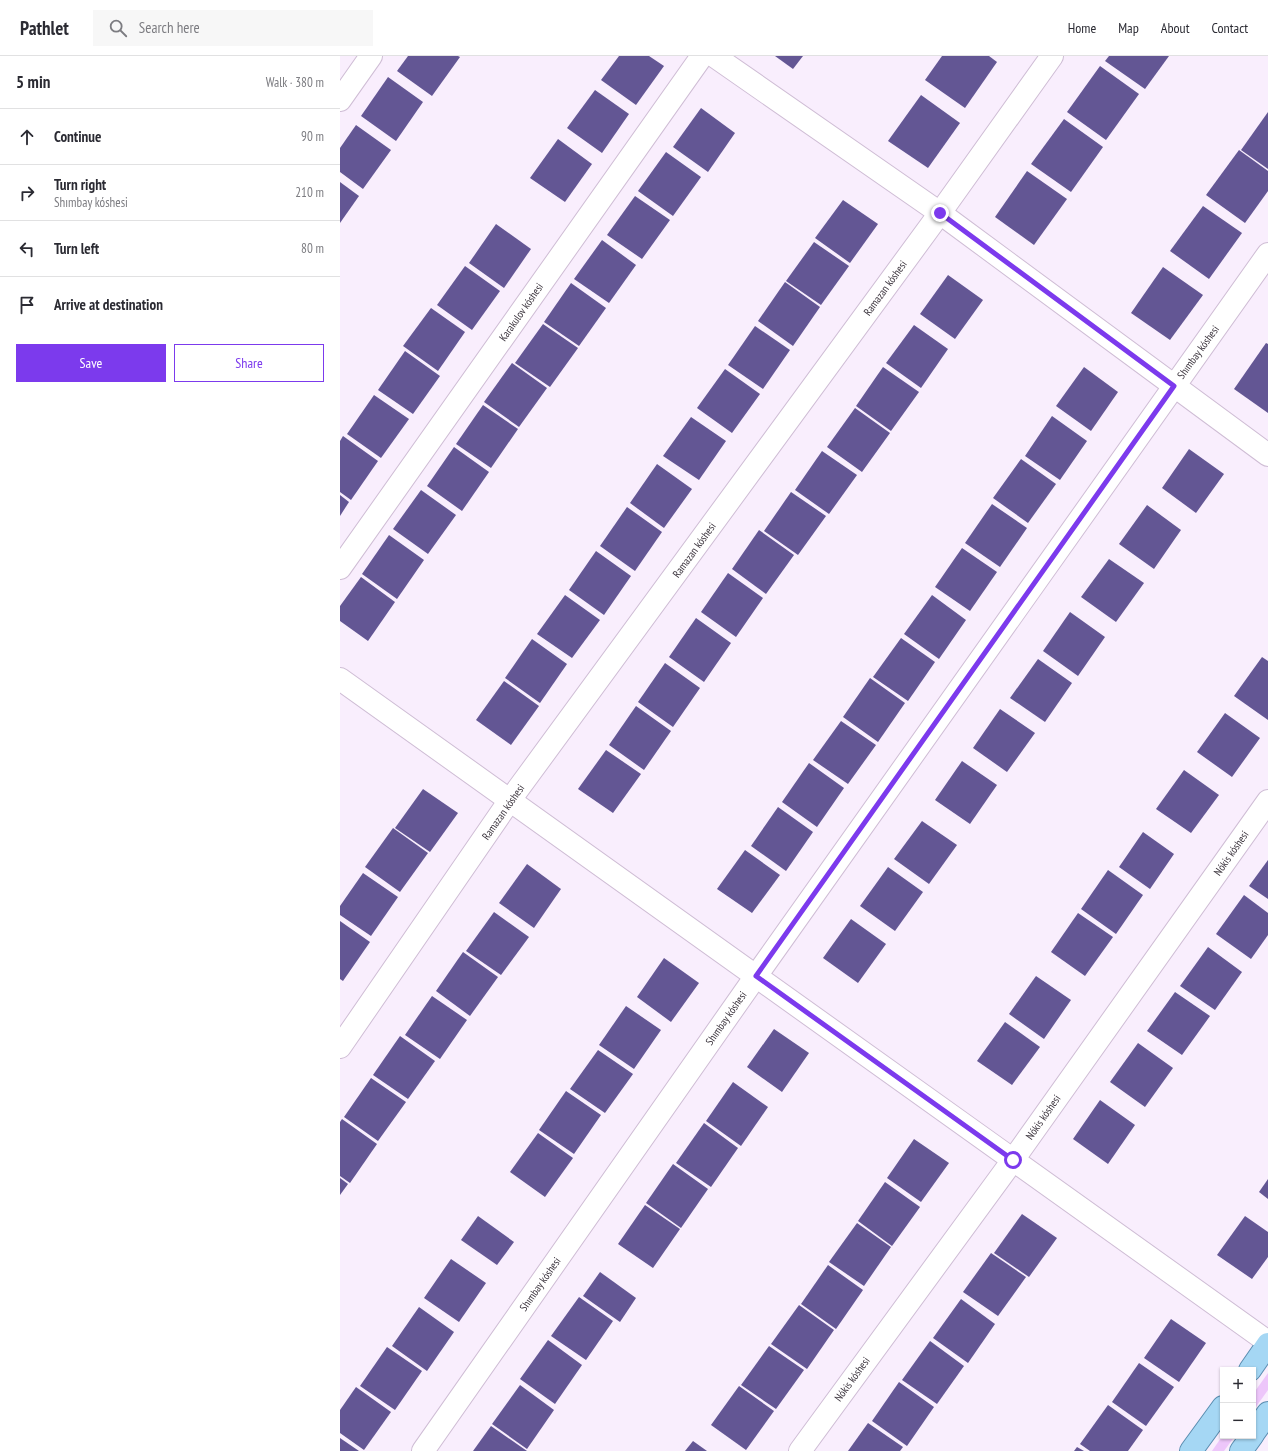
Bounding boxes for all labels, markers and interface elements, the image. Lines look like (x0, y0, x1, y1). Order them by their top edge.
search box (93, 10, 373, 46)
text: Pathlet (20, 16, 69, 40)
icon: search (107, 17, 129, 39)
text: Search here (139, 18, 200, 37)
text: Home (1068, 19, 1096, 37)
text: Map (1118, 19, 1139, 37)
text: About (1161, 19, 1190, 37)
text: Contact (1212, 19, 1248, 37)
text: 5 min (16, 71, 50, 93)
text: Walk · 380 m (266, 74, 324, 91)
icon: ahead (16, 126, 38, 148)
text: Continue (54, 127, 101, 146)
text: 90 m (301, 128, 324, 145)
text: Turn right (54, 175, 106, 194)
icon: right (16, 182, 38, 204)
text: 210 m (295, 184, 324, 201)
text: Shımbay kóshesi (54, 194, 128, 211)
route end (931, 204, 949, 222)
icon: left (16, 238, 38, 260)
text: Turn left (54, 239, 99, 258)
text: 80 m (301, 240, 324, 257)
street label: Ramazan kóshesi (860, 258, 910, 318)
street label: Karakulov kóshesi (496, 280, 546, 344)
icon: arrive (16, 294, 38, 316)
text: Arrive at destination (54, 295, 163, 314)
street label: Shımbay kóshesi (1174, 323, 1222, 381)
button: Save (16, 344, 166, 382)
button: Share (174, 344, 324, 382)
street label: Ramazan kóshesi (669, 520, 719, 580)
street label: Ramazan kóshesi (479, 781, 527, 843)
street label: Nókis kóshesi (1210, 828, 1252, 878)
street label: Shımbay kóshesi (702, 988, 750, 1048)
street label: Nókis kóshesi (1022, 1092, 1064, 1142)
route start (1004, 1151, 1022, 1169)
street label: Shımbay kóshesi (516, 1254, 564, 1314)
street label: Nókis kóshesi (831, 1354, 873, 1404)
map controls (1220, 1367, 1256, 1439)
button: + (1220, 1367, 1256, 1403)
button: − (1220, 1403, 1256, 1439)

